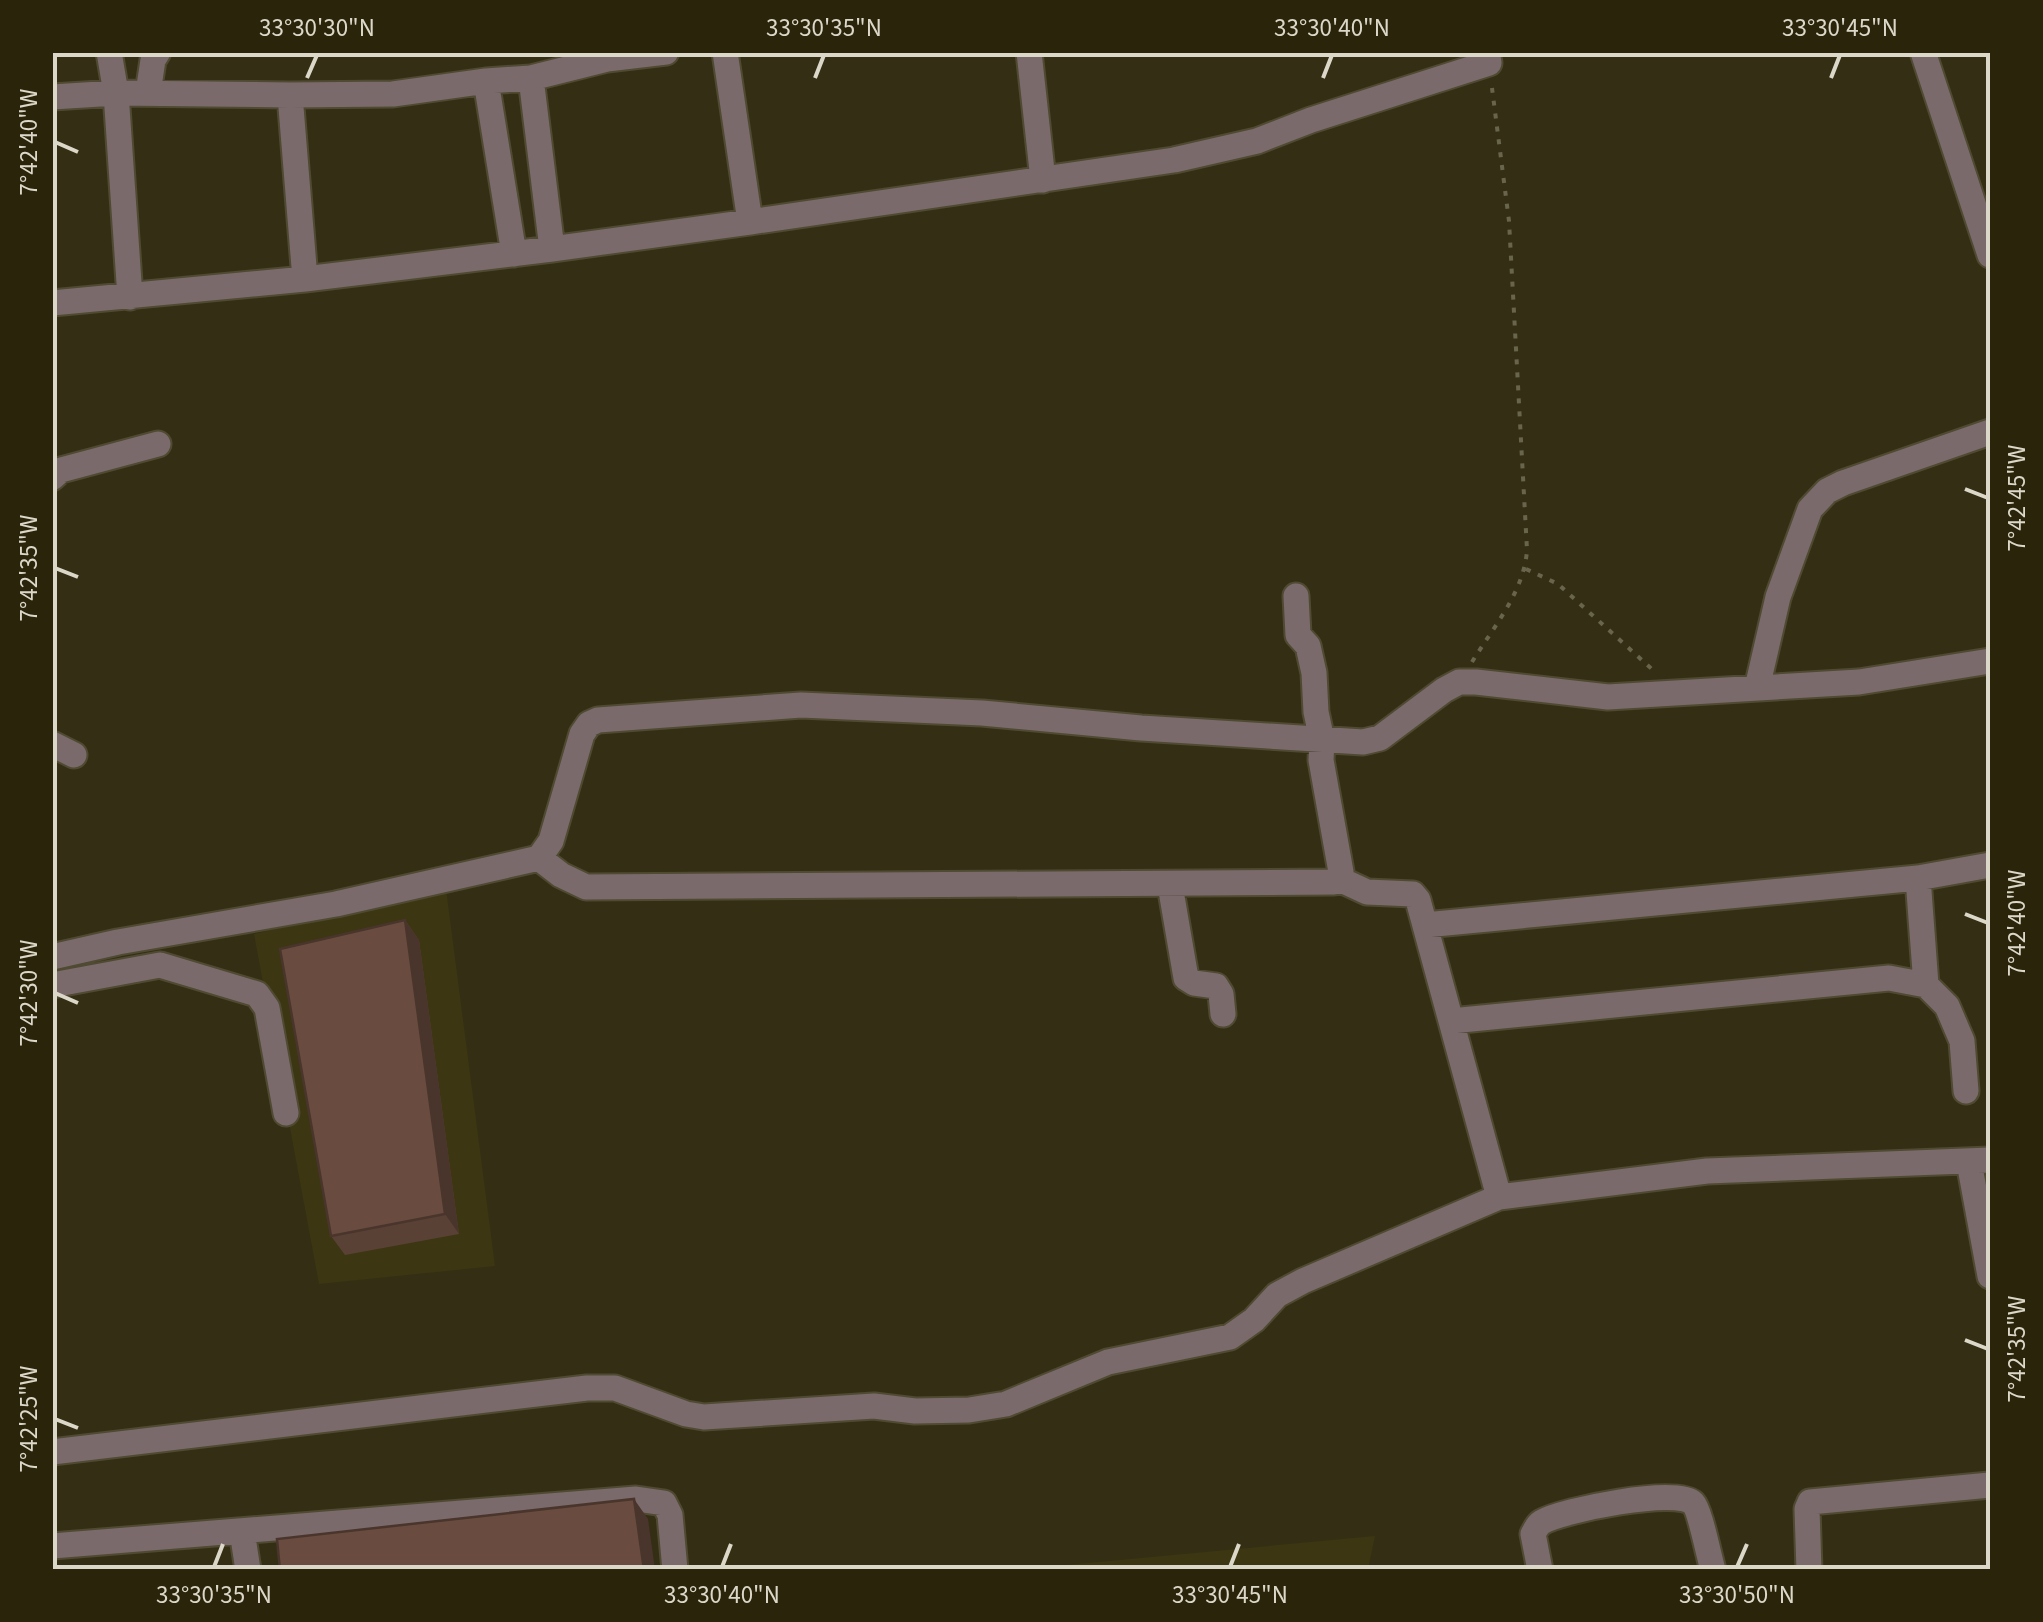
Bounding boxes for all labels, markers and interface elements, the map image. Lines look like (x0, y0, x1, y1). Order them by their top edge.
text: 33°30'30"N (259, 10, 375, 46)
text: 33°30'35"N (766, 10, 882, 46)
text: 33°30'40"N (1274, 10, 1390, 46)
text: 33°30'45"N (1782, 10, 1898, 46)
text: 7°42'40"W (11, 88, 47, 195)
text: 7°42'45"W (1999, 444, 2035, 551)
text: 7°42'35"W (11, 514, 47, 621)
text: 7°42'40"W (1999, 869, 2035, 976)
text: 7°42'30"W (11, 939, 47, 1046)
text: 7°42'35"W (1999, 1295, 2035, 1402)
text: 7°42'25"W (11, 1365, 47, 1472)
text: 33°30'35"N (156, 1577, 272, 1613)
text: 33°30'40"N (664, 1577, 780, 1613)
text: 33°30'45"N (1172, 1577, 1288, 1613)
text: 33°30'50"N (1679, 1577, 1795, 1613)

